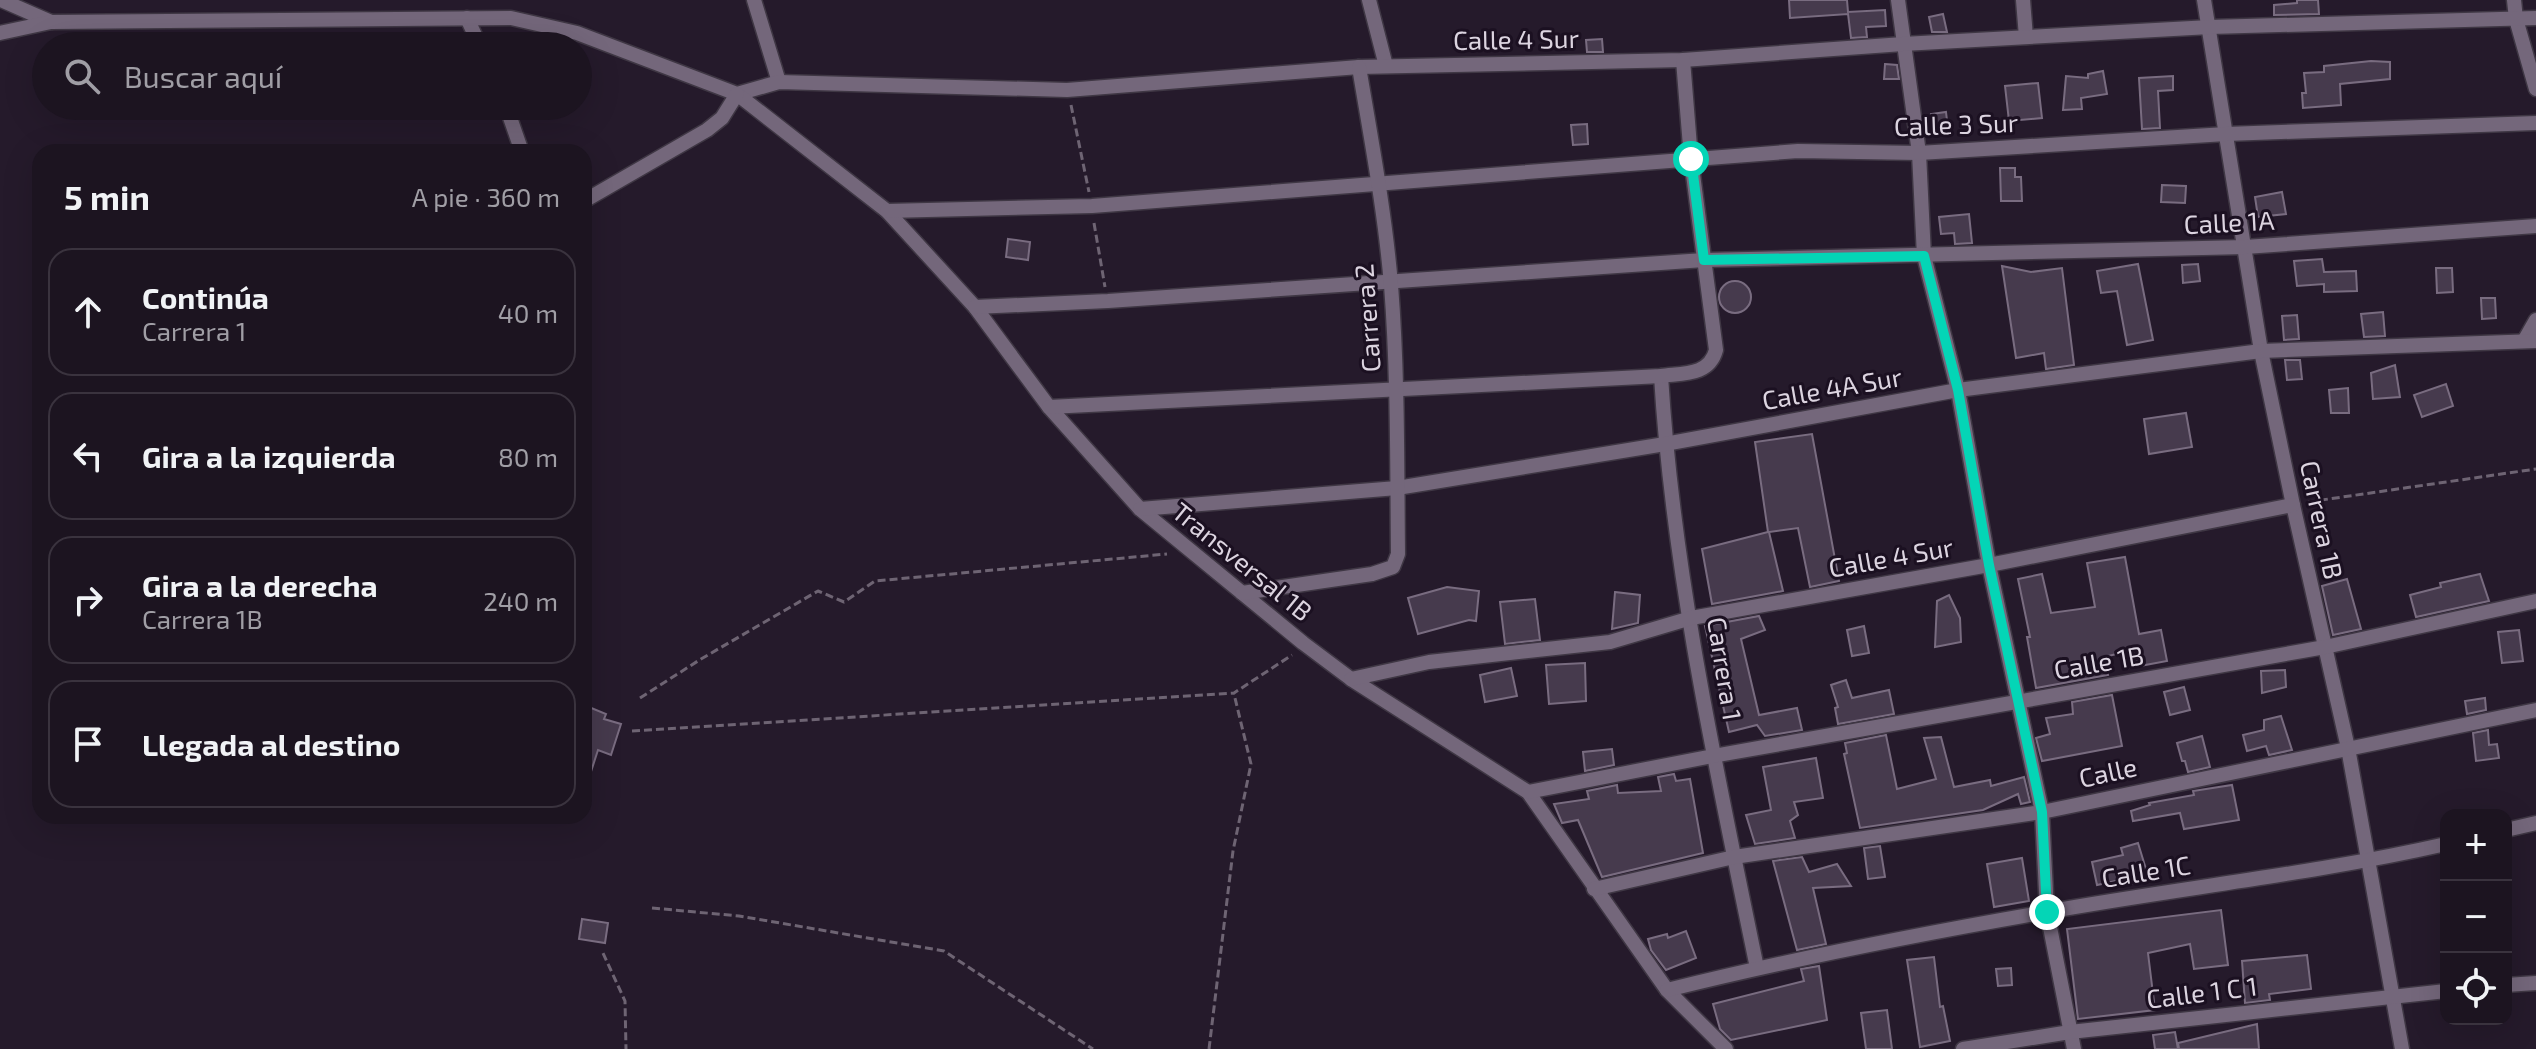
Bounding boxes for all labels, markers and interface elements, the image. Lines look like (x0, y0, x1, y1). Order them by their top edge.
street label: Calle 4 Sur (1453, 22, 1579, 55)
search box (32, 32, 592, 120)
icon: search (60, 54, 104, 98)
text: Buscar aquí (124, 58, 282, 94)
street label: Calle 3 Sur (1893, 106, 2019, 141)
route start (1673, 141, 1709, 177)
text: 5 min (64, 176, 150, 217)
text: A pie · 360 m (412, 181, 560, 212)
street label: Calle 1A (2183, 204, 2275, 239)
street label: Carrera 2 (1347, 263, 1386, 373)
text: Continúa (142, 279, 269, 315)
icon: ahead (66, 290, 110, 334)
text: 40 m (498, 297, 558, 328)
text: Carrera 1 (142, 315, 246, 346)
street label: Calle 4A Sur (1759, 360, 1904, 415)
icon: left (66, 434, 110, 478)
text: Gira a la izquierda (142, 438, 396, 474)
text: 80 m (498, 441, 558, 472)
street label: Carrera 1B (2295, 458, 2350, 582)
street label: Transversal 1B (1167, 495, 1319, 627)
street label: Calle 4 Sur (1826, 530, 1955, 583)
text: Gira a la derecha (142, 567, 378, 603)
icon: right (66, 578, 110, 622)
text: 240 m (483, 585, 558, 616)
text: Carrera 1B (142, 603, 263, 634)
street label: Carrera 1 (1702, 615, 1749, 723)
street label: Calle 1B (2051, 638, 2146, 685)
icon: arrive (66, 722, 110, 766)
text: Llegada al destino (142, 726, 401, 762)
street label: Calle (2076, 750, 2140, 793)
map controls (2440, 809, 2512, 1025)
button: + (2440, 809, 2512, 881)
street label: Calle 1C (2099, 848, 2192, 893)
button: − (2440, 881, 2512, 953)
route end (2029, 894, 2065, 930)
button: locate (2440, 953, 2512, 1025)
street label: Calle 1 C 1 (2145, 969, 2259, 1014)

